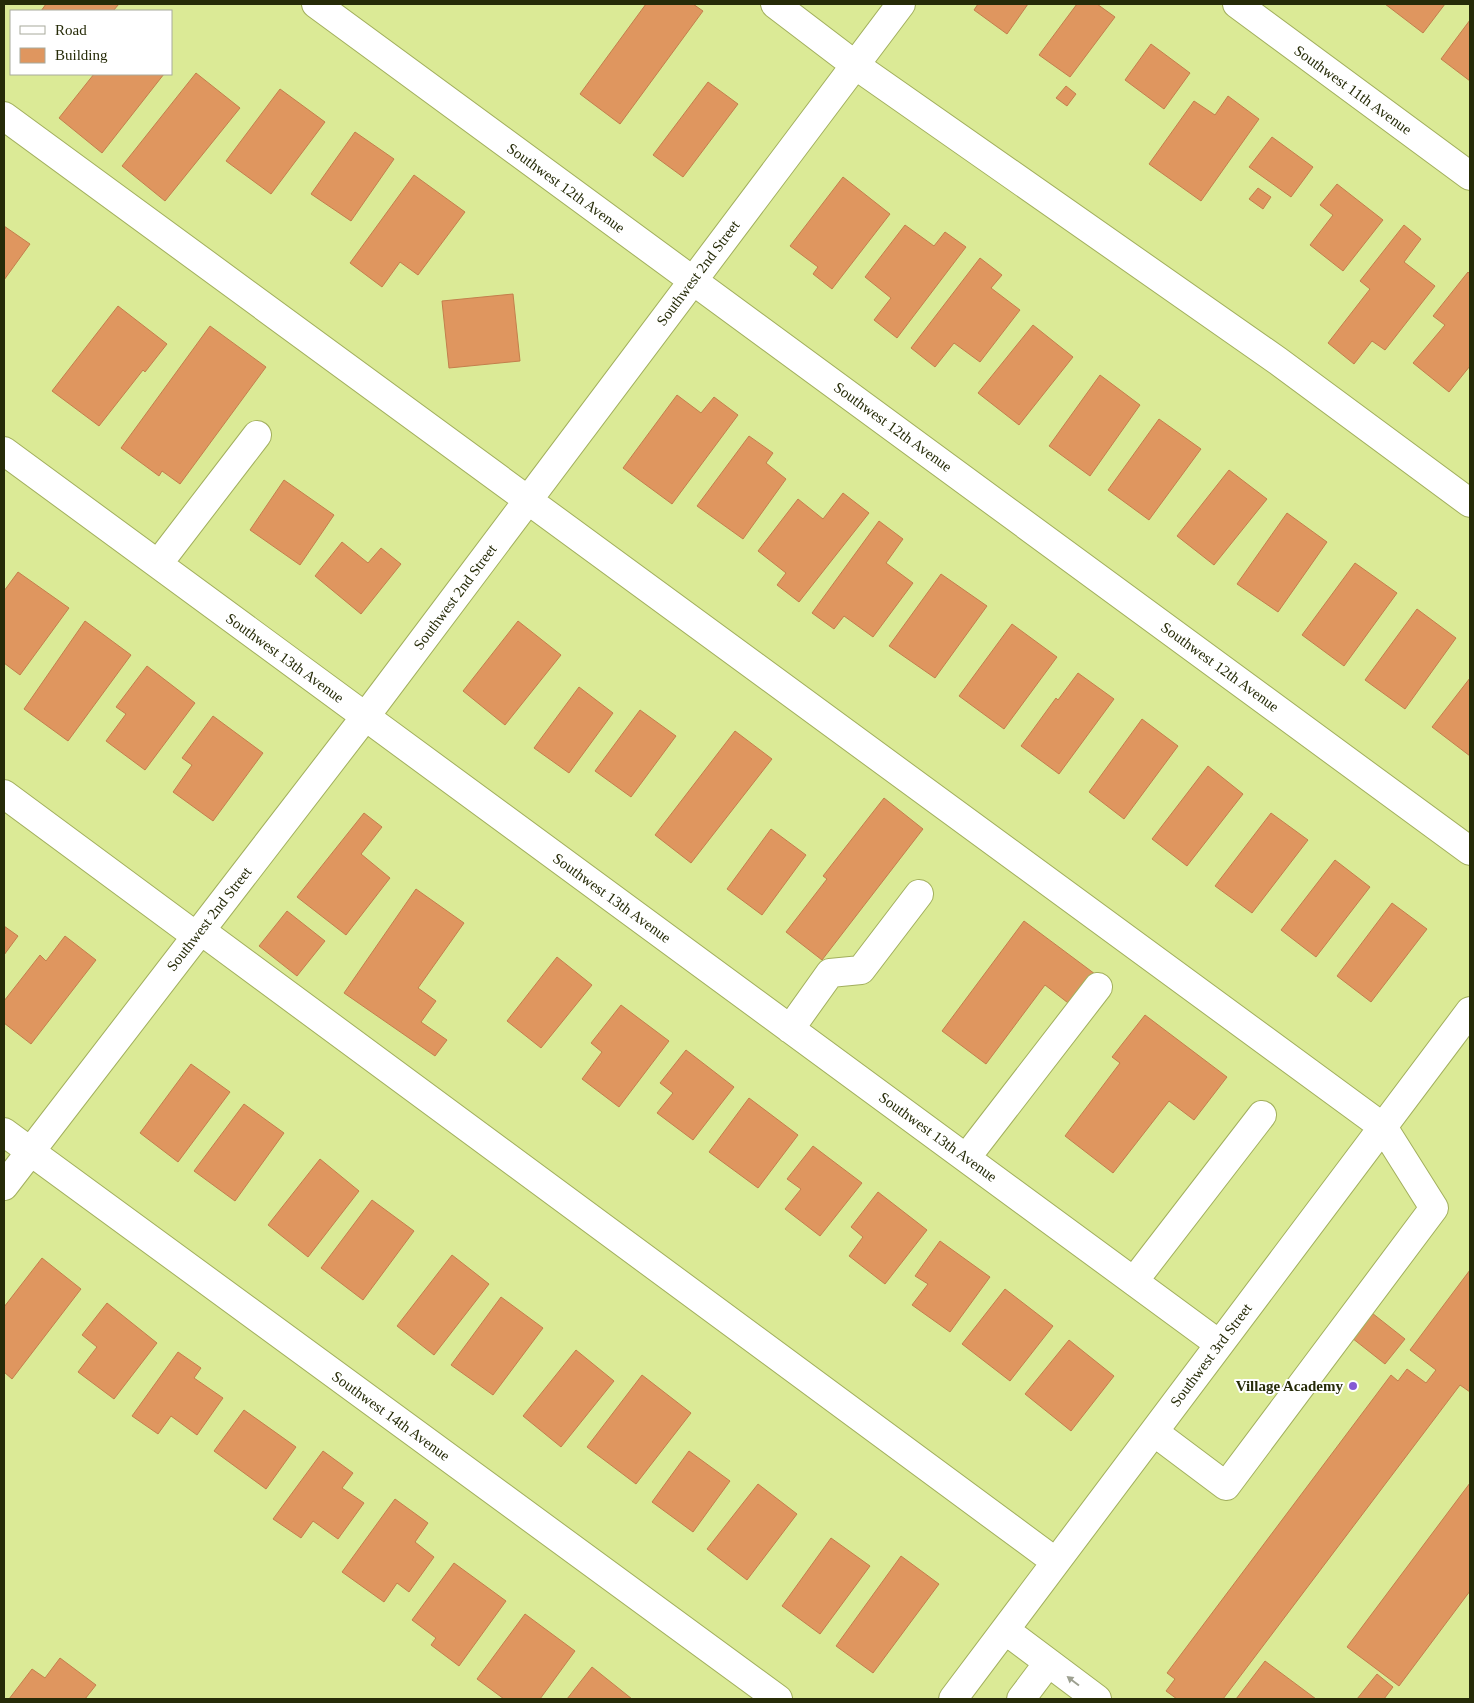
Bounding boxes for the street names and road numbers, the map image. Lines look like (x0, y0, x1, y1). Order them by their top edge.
street label: Southwest 11th Avenue (1291, 42, 1415, 138)
street label: Southwest 12th Avenue (504, 140, 628, 236)
street label: Southwest 2nd Street (653, 217, 743, 329)
street label: Southwest 12th Avenue (831, 379, 955, 475)
street label: Southwest 2nd Street (410, 541, 500, 653)
street label: Southwest 13th Avenue (223, 610, 347, 706)
street label: Southwest 12th Avenue (1158, 619, 1282, 715)
street label: Southwest 13th Avenue (550, 850, 674, 946)
street label: Southwest 2nd Street (163, 863, 255, 974)
street label: Southwest 13th Avenue (876, 1089, 1000, 1185)
street label: Southwest 3rd Street (1167, 1300, 1255, 1410)
street label: Southwest 14th Avenue (329, 1368, 453, 1464)

